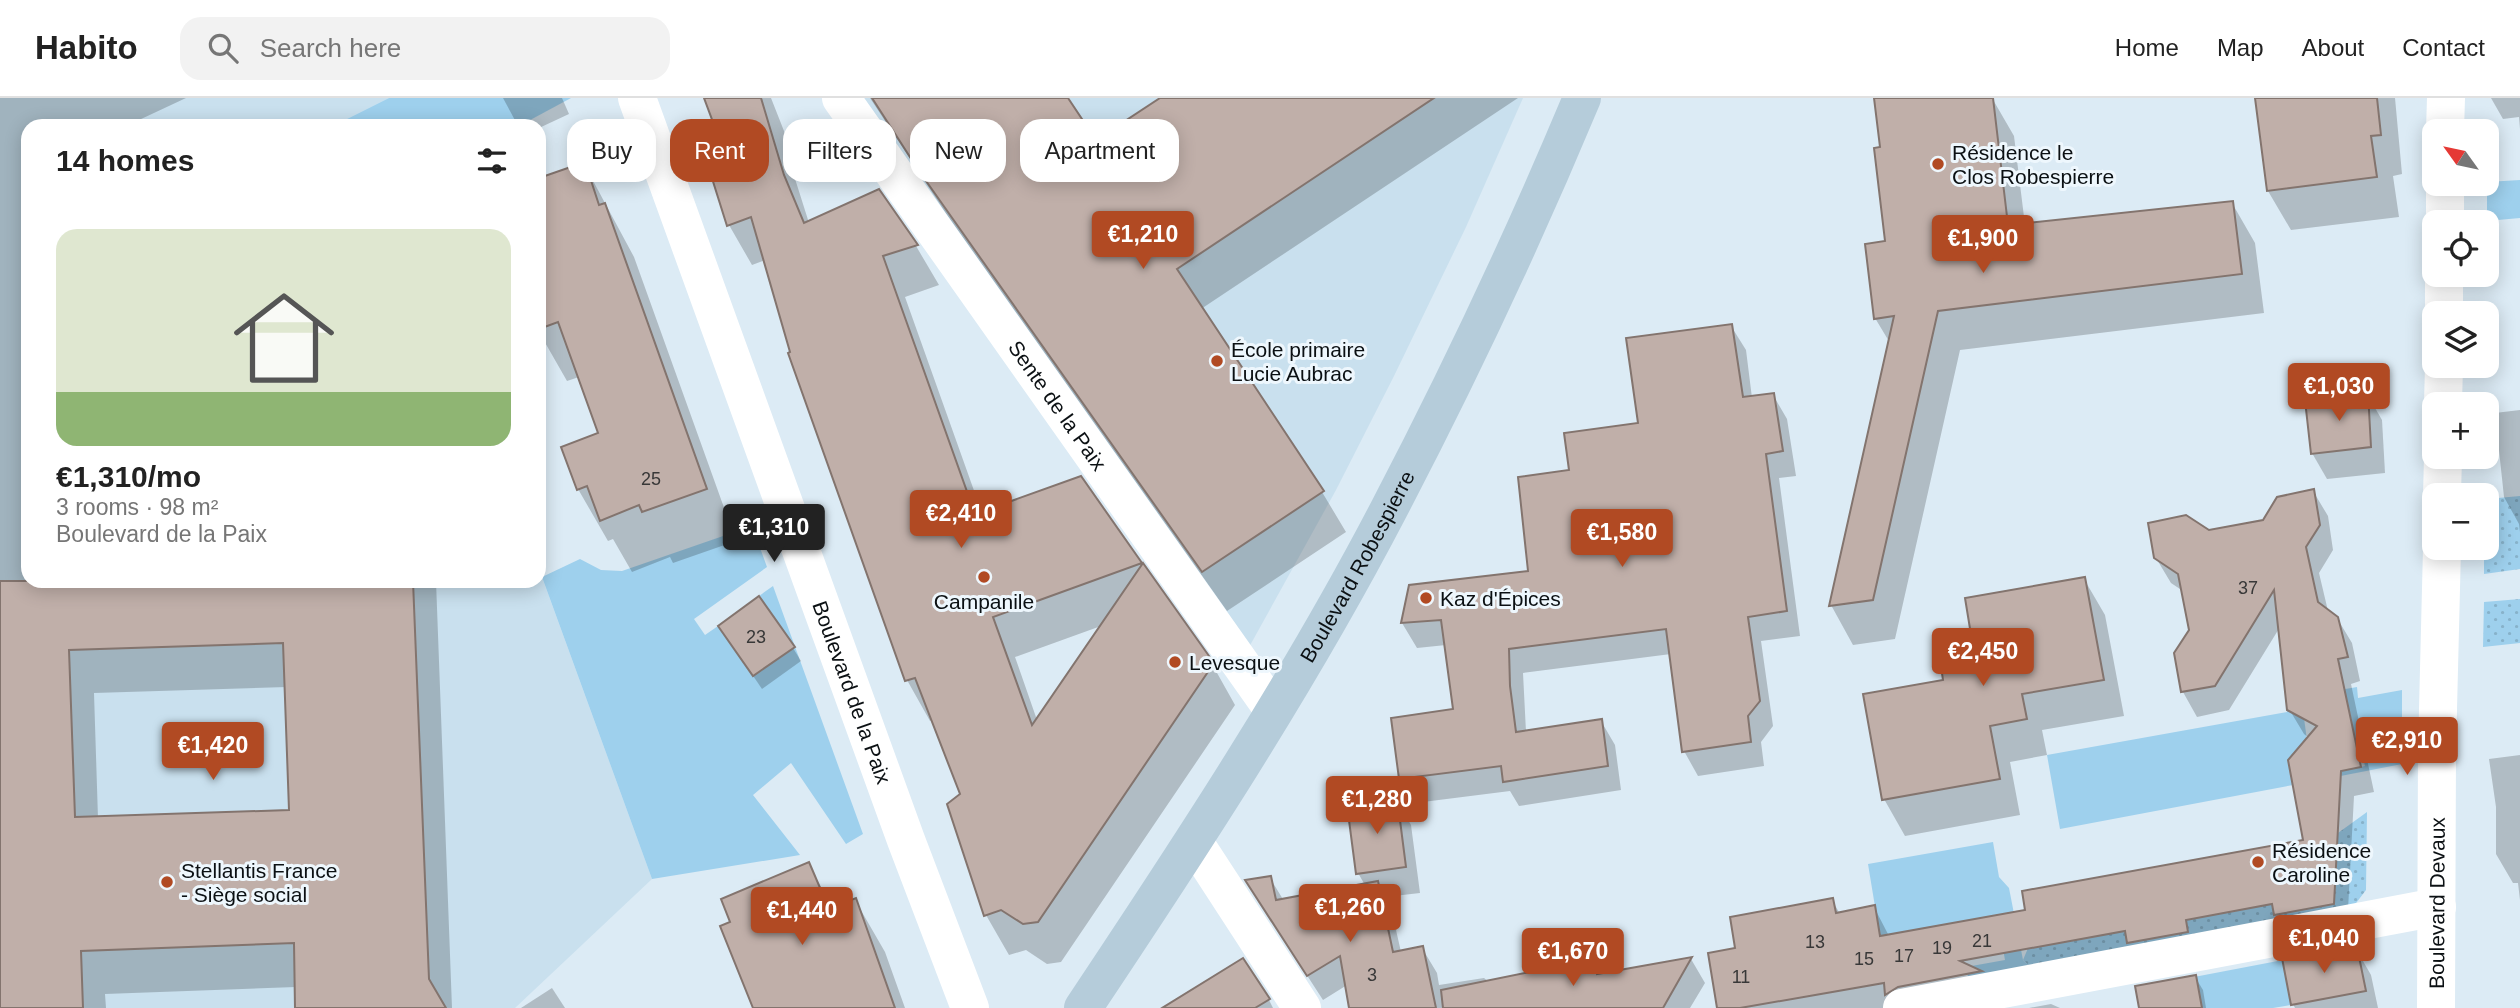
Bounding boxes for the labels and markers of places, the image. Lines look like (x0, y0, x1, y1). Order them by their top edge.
place label: Résidence le Clos Robespierre (1952, 141, 2114, 188)
marker: Résidence le Clos Robespierre (1930, 156, 1946, 172)
pin: €1,210 (1086, 212, 1200, 271)
pin: €1,900 (1926, 216, 2040, 275)
place label: École primaire Lucie Aubrac (1231, 338, 1365, 385)
marker: École primaire Lucie Aubrac (1209, 353, 1225, 369)
pin: €1,030 (2282, 364, 2396, 423)
pin: €2,410 (904, 490, 1018, 550)
pin: €1,310 (717, 504, 831, 564)
pin: €1,580 (1565, 510, 1679, 569)
marker: Campanile (976, 569, 992, 585)
place label: Kaz d'Épices (1440, 587, 1561, 610)
place label: Campanile (934, 590, 1034, 613)
marker: Kaz d'Épices (1418, 590, 1434, 606)
pin: €2,450 (1926, 628, 2040, 688)
place label: Levesque (1189, 651, 1280, 674)
marker: Levesque (1167, 654, 1183, 670)
pin: €2,910 (2350, 718, 2464, 777)
pin: €1,420 (156, 722, 270, 782)
pin: €1,280 (1320, 776, 1434, 836)
place label: Résidence Caroline (2272, 839, 2371, 886)
marker: Résidence Caroline (2250, 854, 2266, 870)
place label: Stellantis France - Siège social (181, 859, 337, 906)
marker: Stellantis France - Siège social (159, 874, 175, 890)
pin: €1,260 (1293, 884, 1407, 944)
pin: €1,440 (745, 888, 859, 947)
pin: €1,040 (2267, 916, 2381, 975)
pin: €1,670 (1516, 928, 1630, 988)

